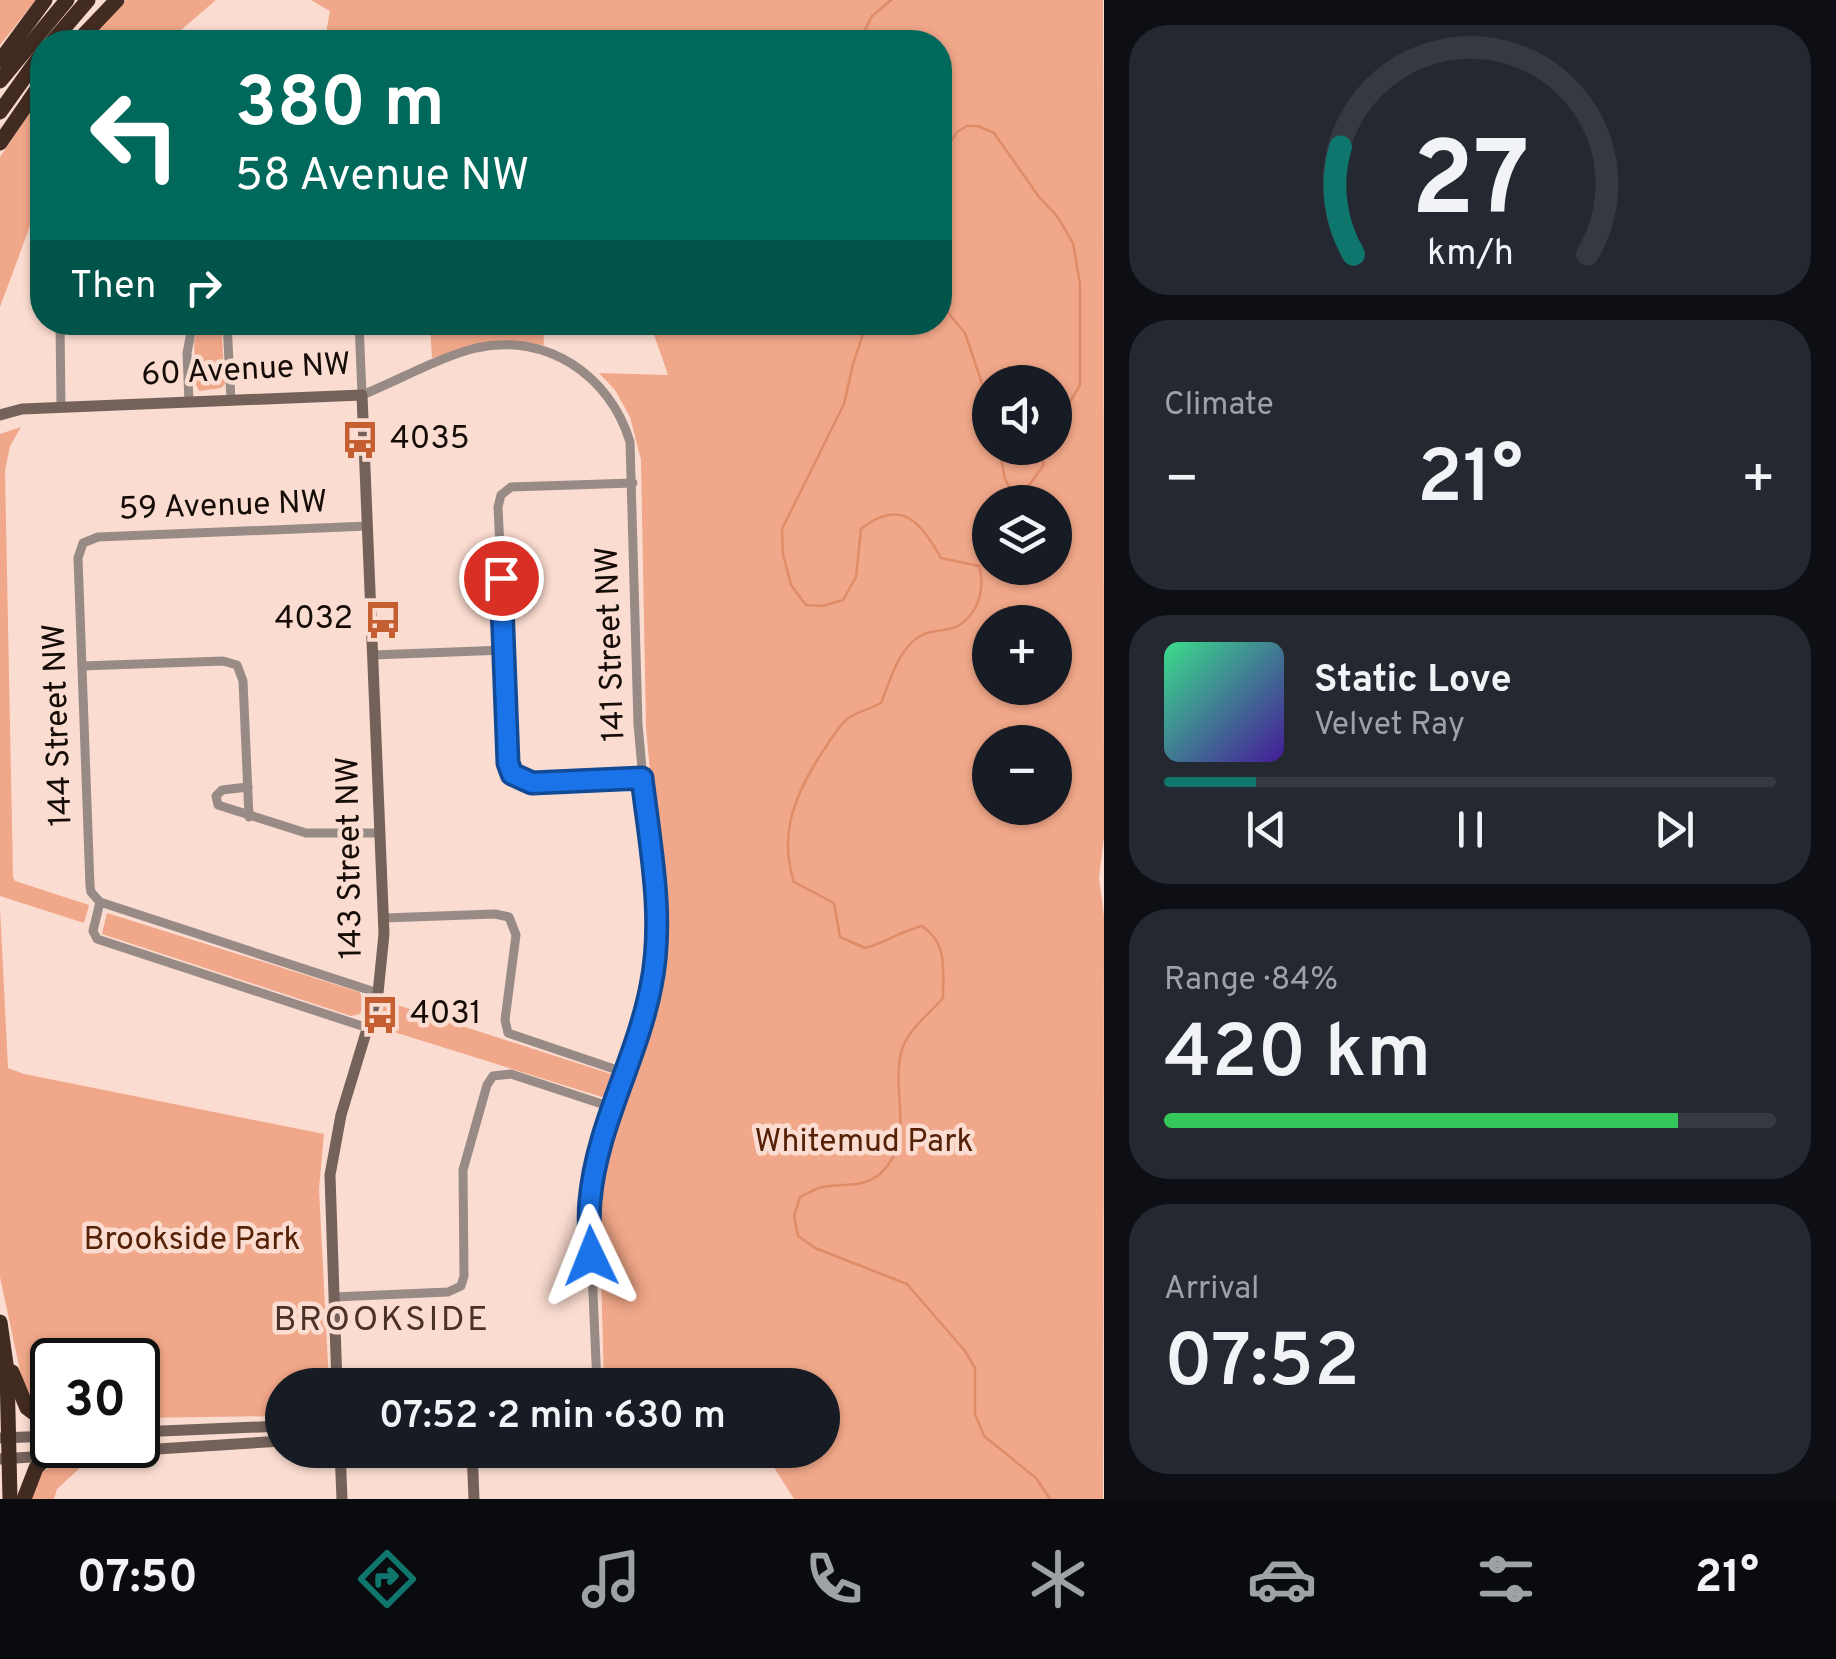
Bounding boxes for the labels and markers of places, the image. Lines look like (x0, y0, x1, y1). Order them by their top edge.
bus stop icon: 4035 (339, 419, 381, 461)
place label: 4035 (390, 420, 470, 460)
pin (459, 536, 544, 621)
bus stop icon: 4032 (362, 599, 404, 641)
place label: 4032 (274, 600, 353, 640)
bus stop icon: 4031 (359, 994, 401, 1036)
place label: 4031 (410, 995, 482, 1035)

